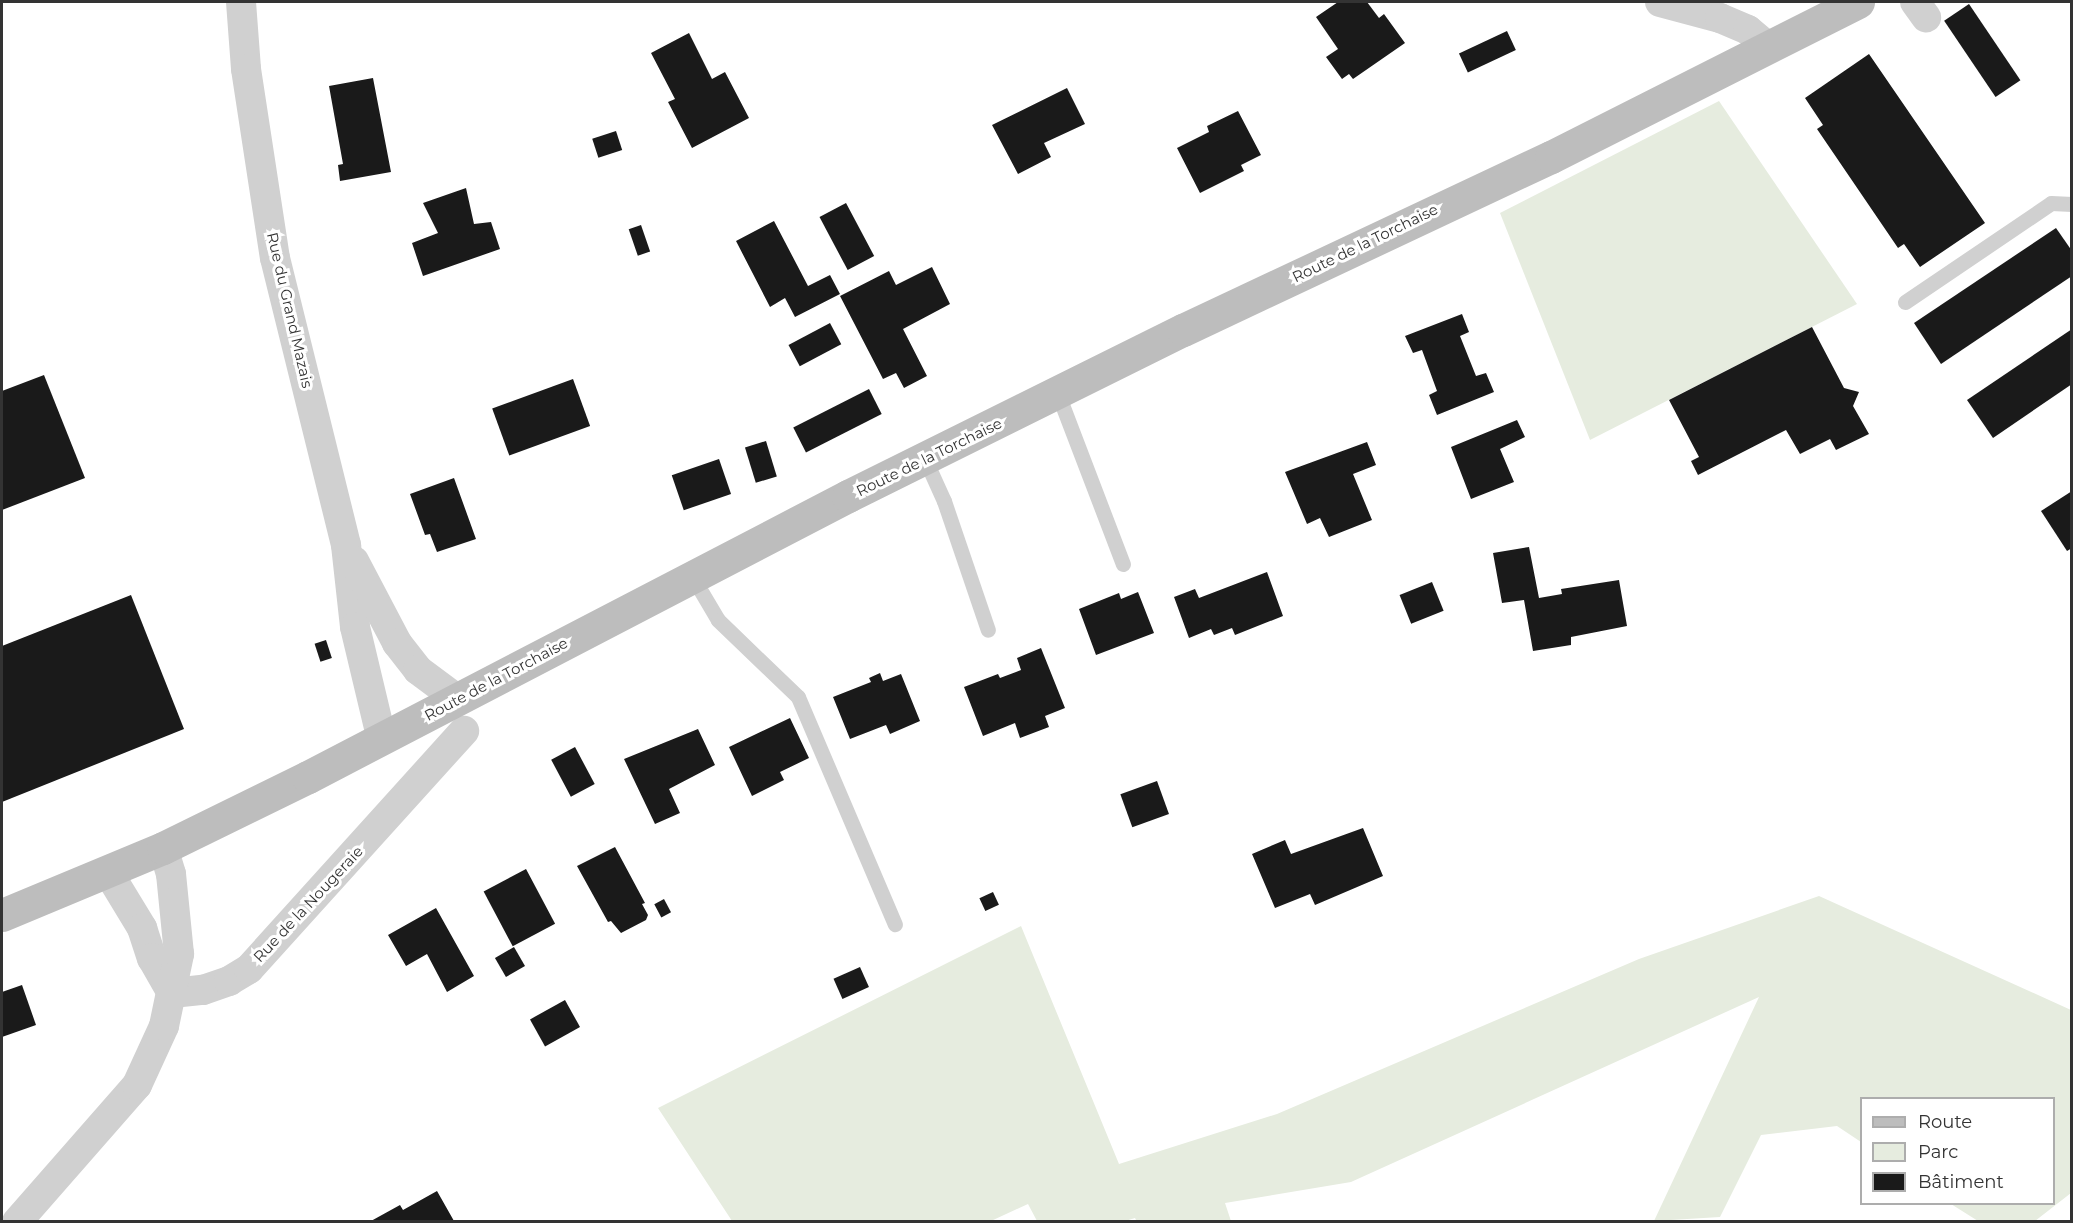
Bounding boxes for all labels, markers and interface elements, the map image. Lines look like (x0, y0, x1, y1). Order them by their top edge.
street label: Route de la Torchaise (1289, 200, 1441, 286)
street label: Rue du Grand Mazais (263, 230, 317, 390)
street label: Route de la Torchaise (853, 414, 1005, 500)
street label: Route de la Torchaise (421, 634, 571, 724)
street label: Rue de la Nougeraie (249, 842, 367, 966)
legend (1860, 1097, 2055, 1205)
text: Route (1918, 1111, 1972, 1133)
text: Parc (1918, 1141, 1958, 1163)
text: Bâtiment (1918, 1171, 2004, 1193)

